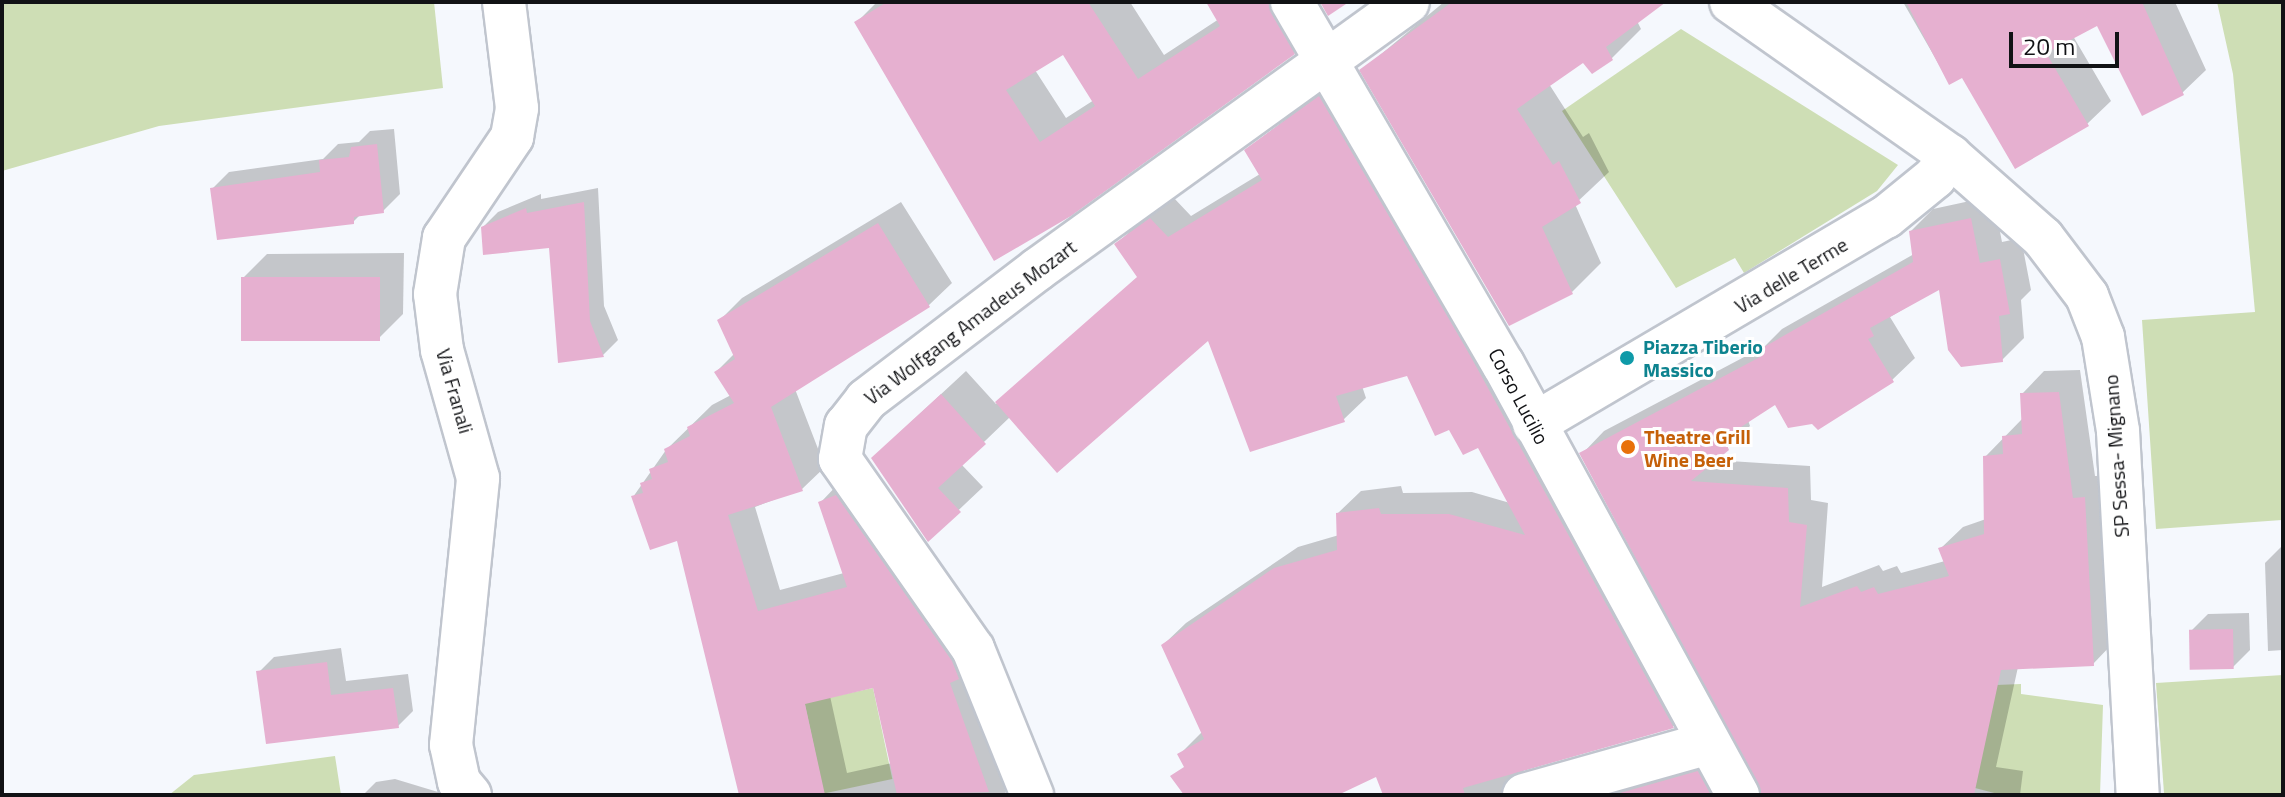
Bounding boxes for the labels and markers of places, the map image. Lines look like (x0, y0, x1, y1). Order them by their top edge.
place label: Piazza Tiberio Massico (1643, 334, 1763, 381)
marker: Piazza Tiberio Massico (1618, 349, 1636, 367)
place label: Theatre Grill Wine Beer (1644, 424, 1751, 471)
marker: Theatre Grill Wine Beer (1619, 438, 1637, 456)

